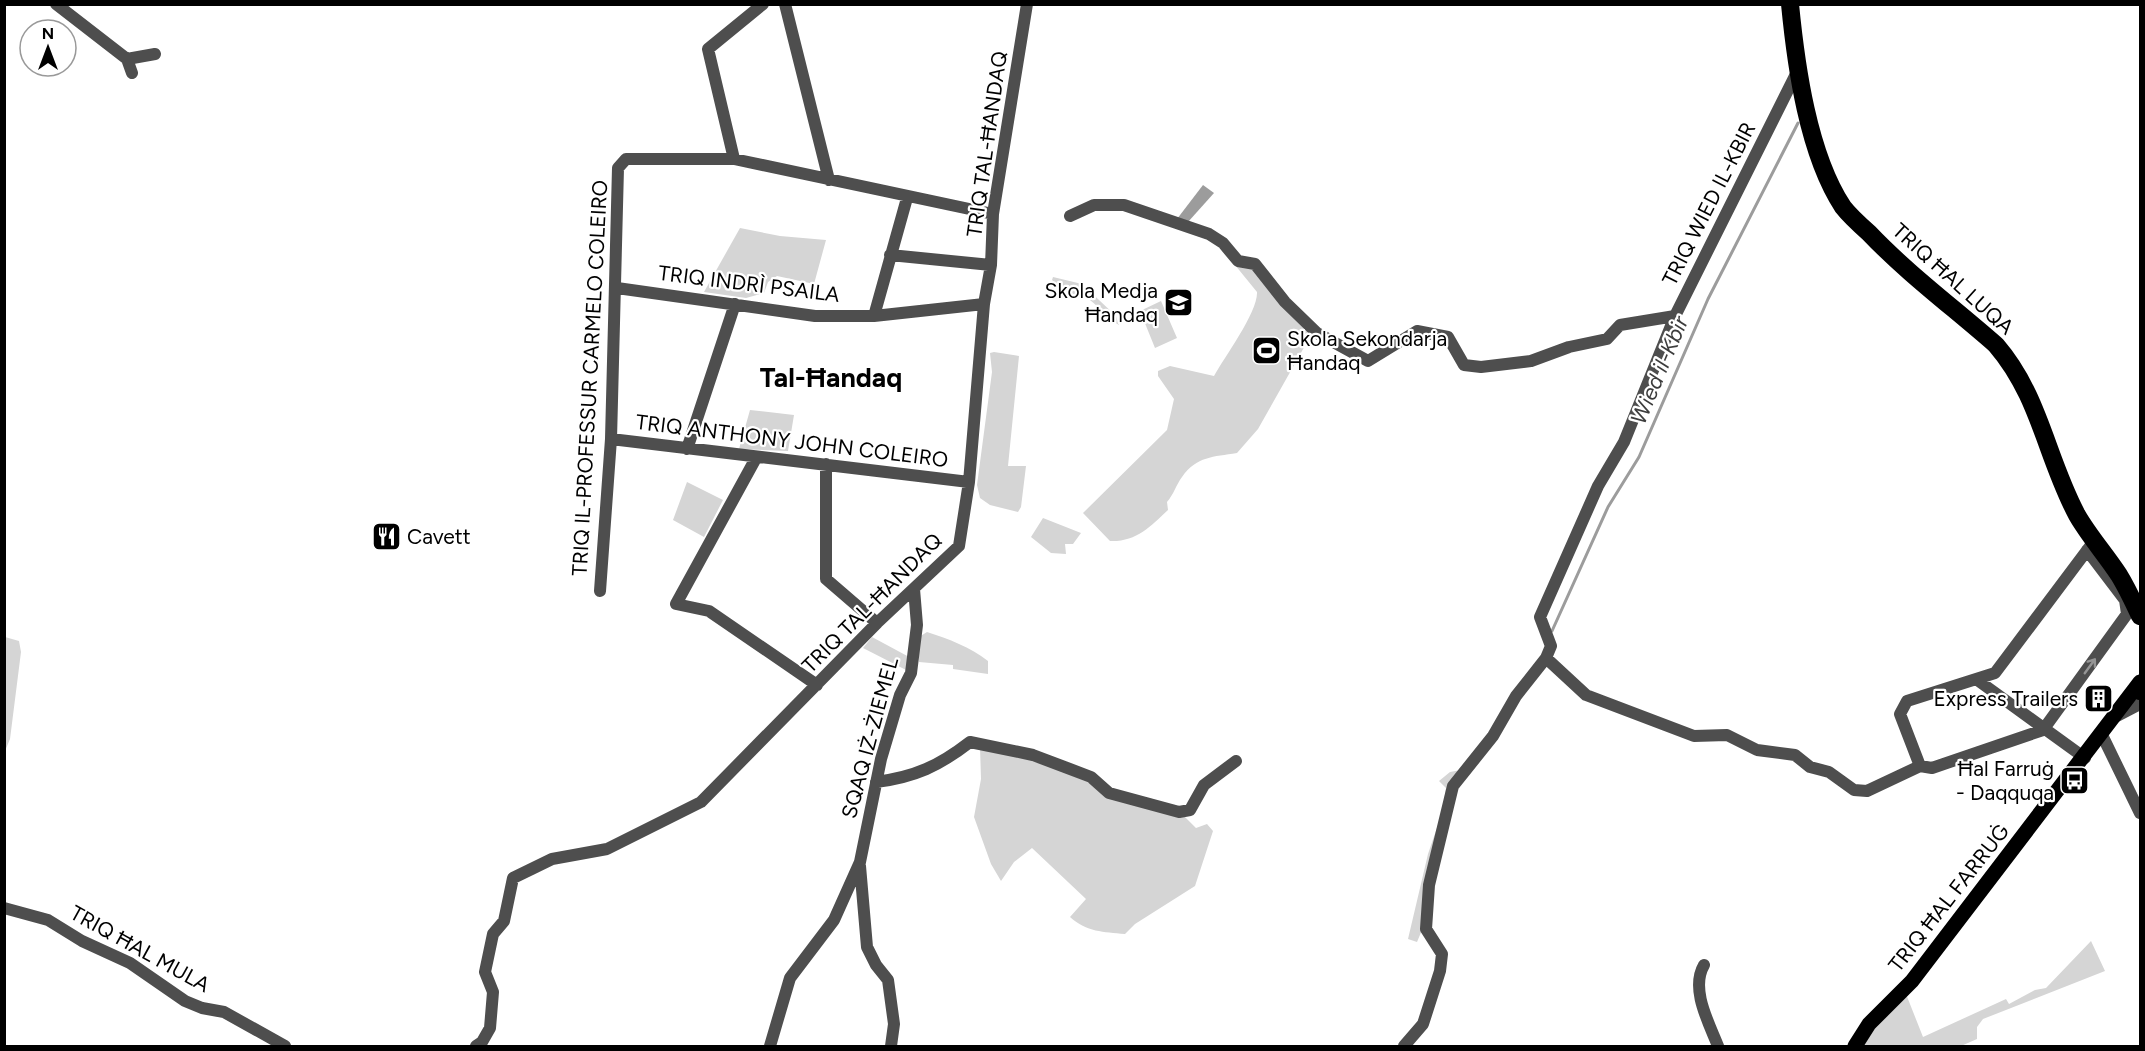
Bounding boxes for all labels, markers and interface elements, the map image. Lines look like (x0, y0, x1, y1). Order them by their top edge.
north arrow (18, 18, 78, 78)
text: N (42, 24, 54, 43)
street label: TRIQ TAL-ĦANDAQ (961, 49, 1012, 238)
street label: TRIQ WIED IL-KBIR (1657, 118, 1760, 290)
street label: TRIQ IL-PROFESSUR CARMELO COLEIRO (567, 179, 612, 577)
street label: TRIQ ĦAL LUQA (1888, 218, 2019, 340)
street label: TRIQ INDRÌ PSAILA (657, 260, 841, 307)
place label: Skola Medja Ħandaq (1045, 278, 1158, 327)
school or university icon: Skola Medja Ħandaq (1163, 287, 1195, 319)
water label: Wied il-Kbir (1625, 311, 1695, 428)
place label: Skola Sekondarja Ħandaq (1287, 326, 1447, 375)
sports icon: Skola Sekondarja Ħandaq (1250, 335, 1282, 367)
district label: Tal-Ħandaq (760, 361, 902, 394)
street label: TRIQ ANTHONY JOHN COLEIRO (634, 409, 950, 472)
restaurant icon: Cavett (370, 521, 402, 553)
place label: Cavett (407, 524, 471, 549)
street label: TRIQ TAL-ĦANDAQ (797, 528, 947, 678)
street label: SQAQ IŻ-ŻIEMEL (836, 655, 903, 821)
one-way arrow (2083, 658, 2096, 674)
building icon: Express Trailers (2083, 683, 2115, 715)
place label: Express Trailers (1934, 686, 2078, 711)
place label: Ħal Farruġ - Daqquqa (1956, 756, 2054, 805)
bus stop icon: Ħal Farruġ - Daqquqa (2059, 765, 2091, 797)
street label: TRIQ ĦAL FARRUĠ (1883, 819, 2014, 977)
street label: TRIQ ĦAL MULA (66, 900, 214, 997)

